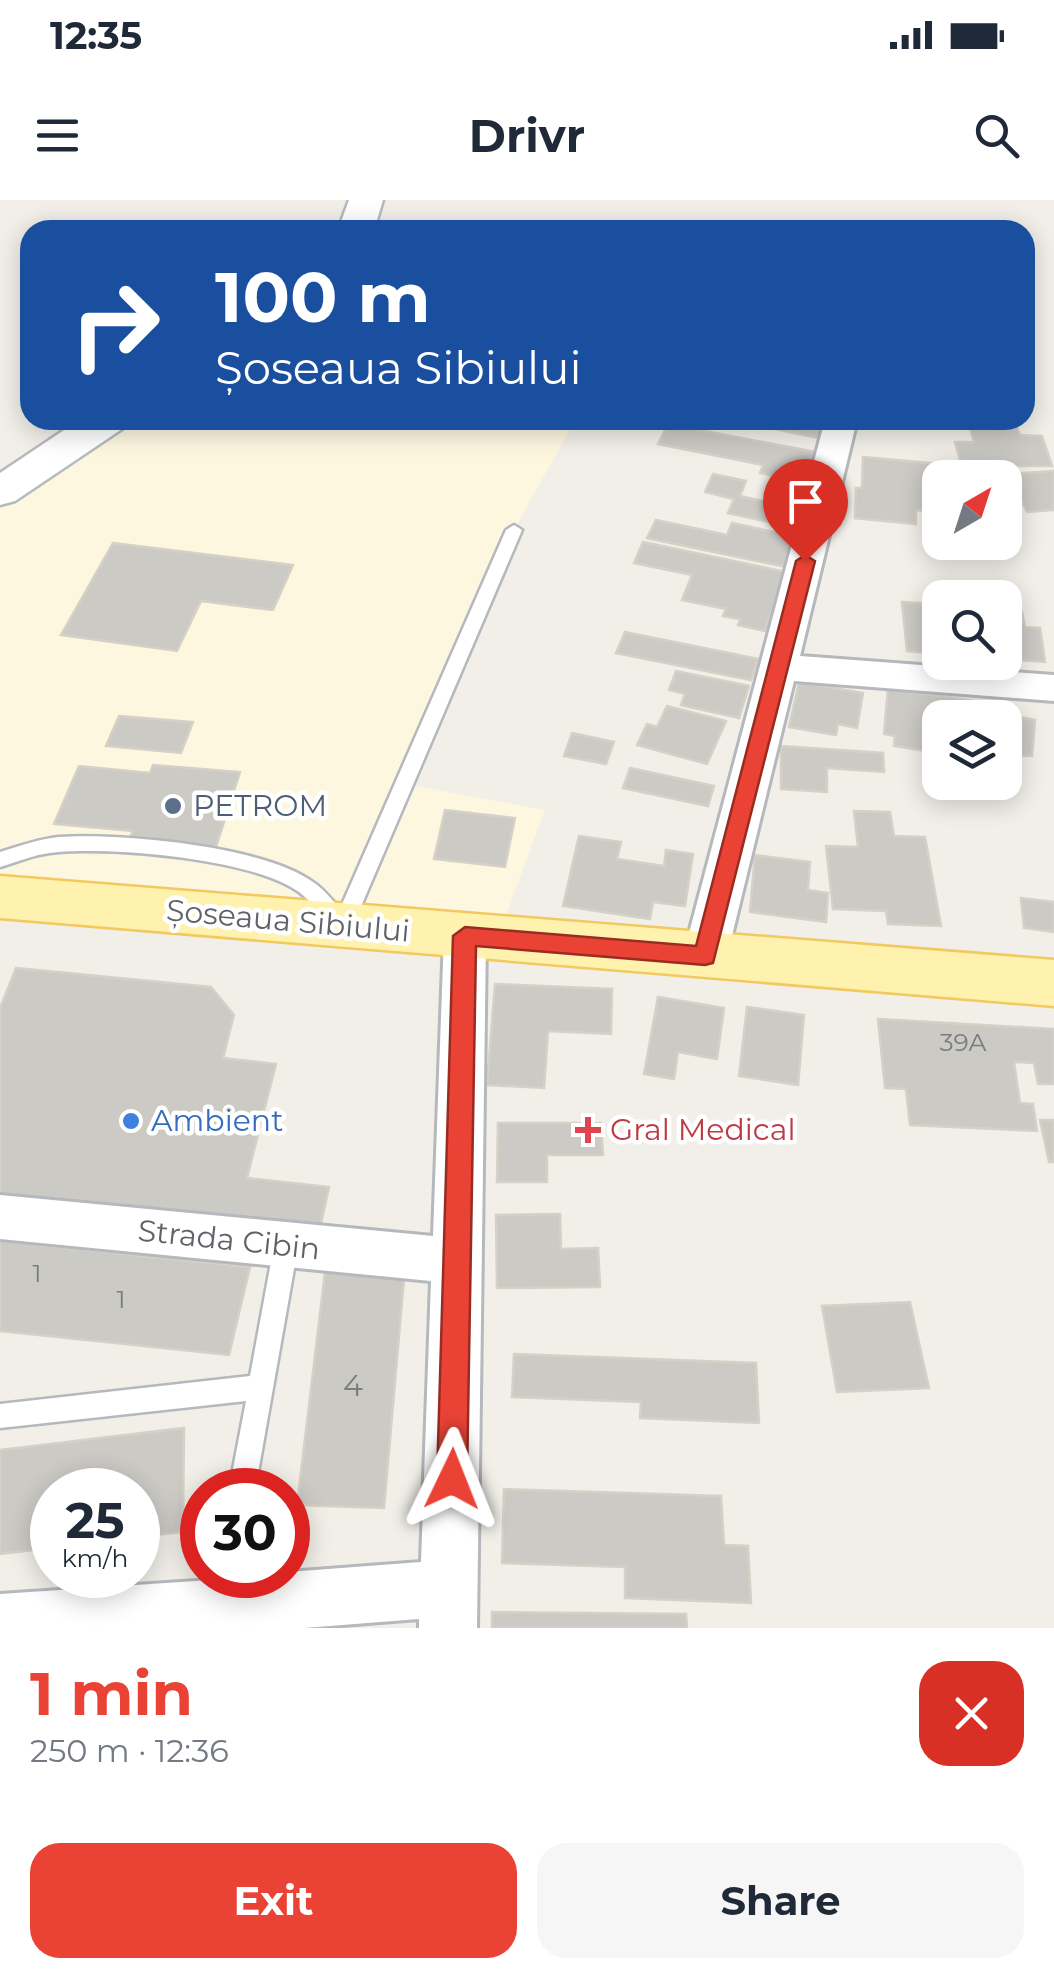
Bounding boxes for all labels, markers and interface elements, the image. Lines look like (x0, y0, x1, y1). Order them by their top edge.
text: 12:35 (50, 12, 142, 59)
icon: menu (30, 108, 85, 163)
text: Drivr (469, 108, 585, 163)
icon: search (969, 108, 1024, 163)
text: 100 m (215, 254, 431, 340)
icon: right (50, 260, 180, 390)
text: Șoseaua Sibiului (215, 340, 582, 395)
pin (763, 459, 848, 562)
north arrow (922, 460, 1022, 560)
map controls (922, 460, 1022, 800)
icon: arrive (778, 474, 833, 529)
button: search (922, 580, 1022, 680)
button: layers (922, 700, 1022, 800)
place label: PETROM (193, 787, 327, 824)
marker: PETROM (162, 795, 184, 817)
street label: Șoseaua Sibiului (165, 891, 411, 950)
house number: 39A (939, 1027, 987, 1057)
place label: Ambient (151, 1102, 283, 1139)
marker: Ambient (120, 1110, 142, 1132)
place label: Gral Medical (610, 1111, 795, 1148)
marker: Gral Medical (575, 1117, 601, 1143)
street label: Strada Cibin (136, 1212, 322, 1267)
house number: 1 (32, 1258, 42, 1288)
house number: 1 (116, 1284, 126, 1314)
house number: 4 (343, 1367, 363, 1404)
position arrow (400, 1427, 504, 1531)
speed limit sign: 30 (180, 1468, 310, 1598)
text: 25 (65, 1490, 125, 1551)
text: km/h (62, 1543, 128, 1573)
text: 1 min (30, 1657, 193, 1730)
button: close (919, 1661, 1024, 1766)
text: 250 m · 12:36 (30, 1731, 229, 1770)
button: Exit (30, 1843, 517, 1958)
button: Share (537, 1843, 1024, 1958)

